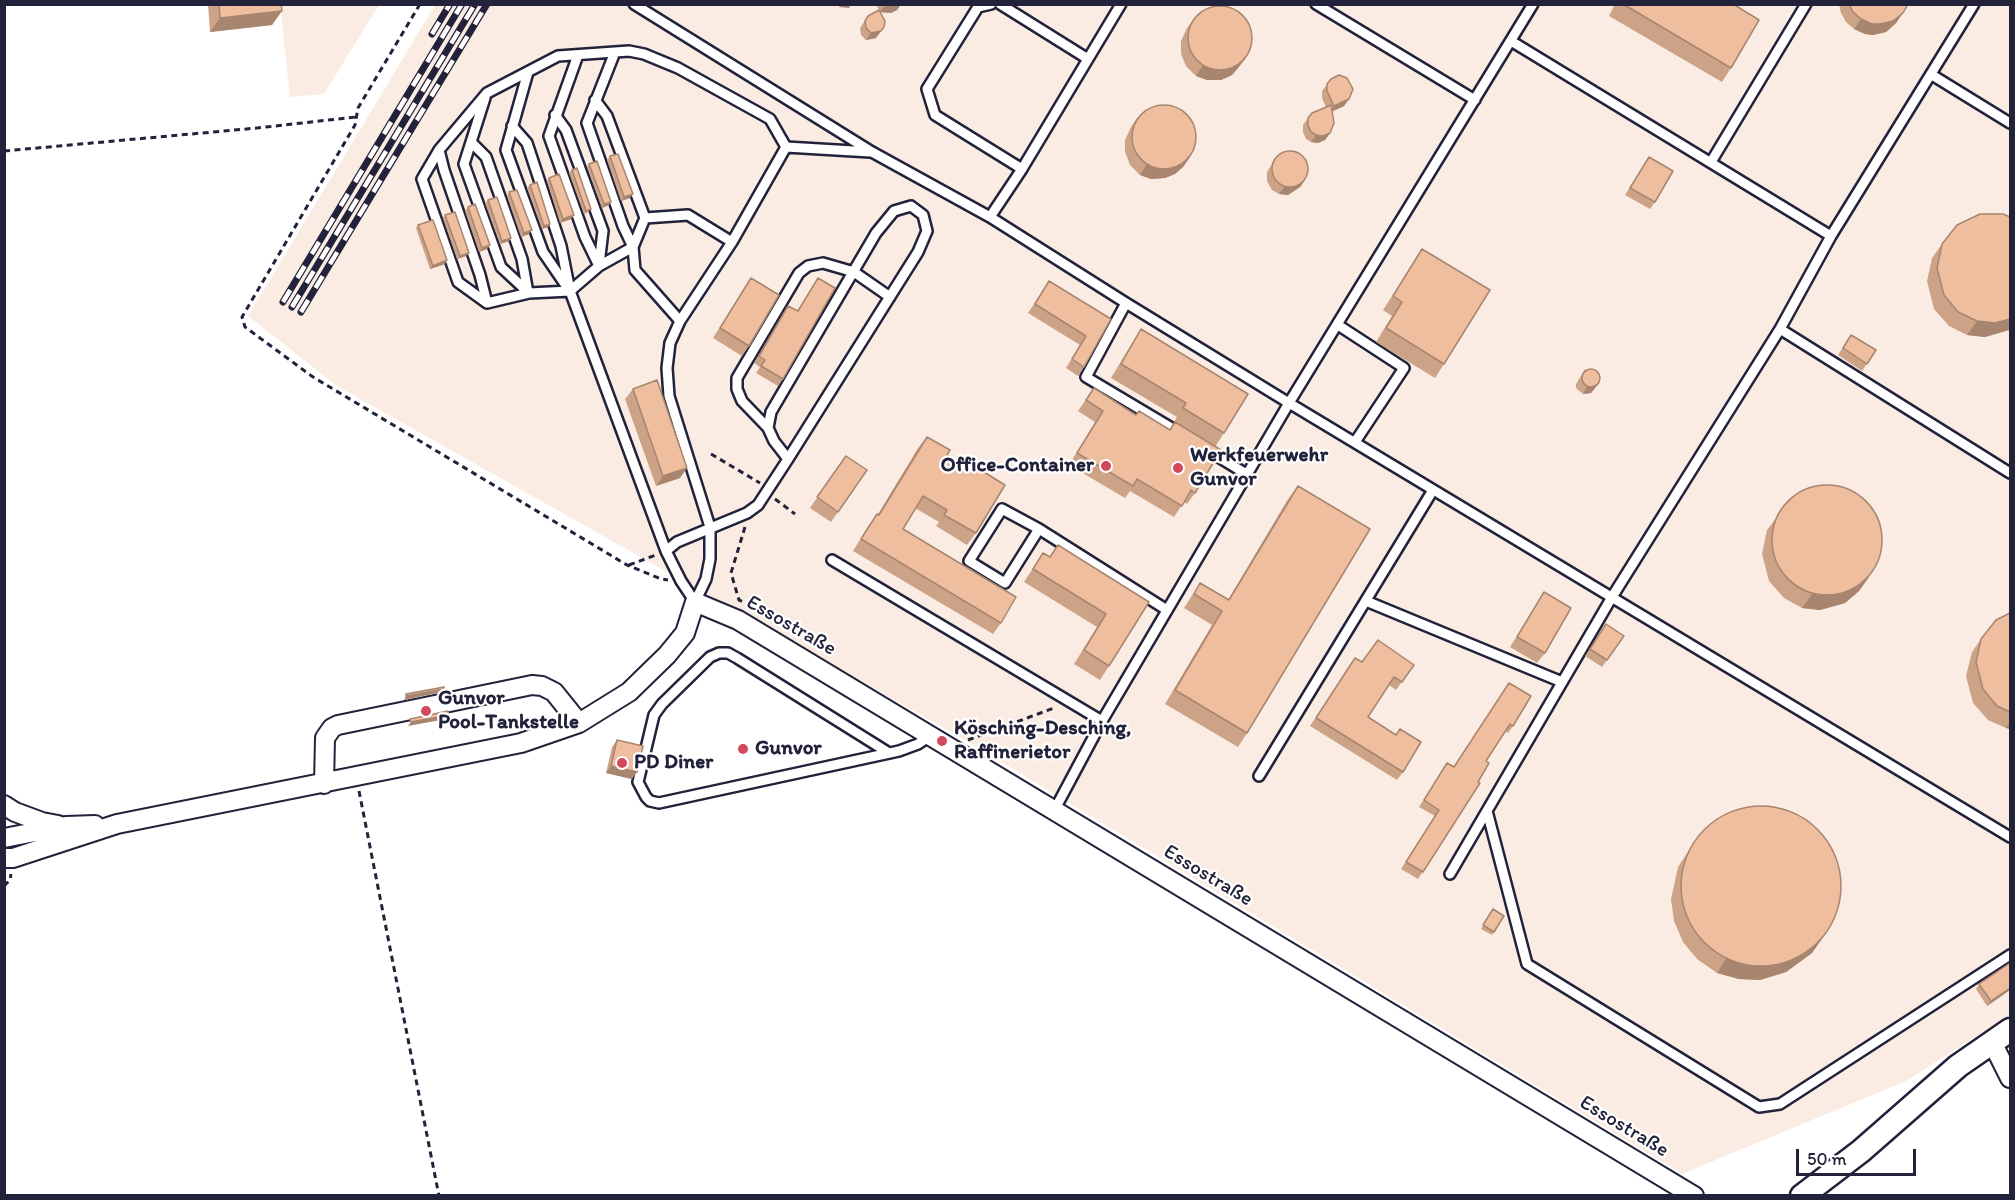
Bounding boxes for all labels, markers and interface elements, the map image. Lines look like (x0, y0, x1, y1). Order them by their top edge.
place label: Werkfeuerwehr Gunvor (1190, 443, 1328, 493)
place label: Office-Container (941, 453, 1094, 479)
marker: Office-Container (1099, 459, 1113, 473)
marker: Werkfeuerwehr Gunvor (1171, 461, 1185, 475)
street label: Essostraße (742, 590, 840, 662)
place label: Gunvor Pool-Tankstelle (438, 686, 579, 736)
marker: Gunvor Pool-Tankstelle (419, 704, 433, 718)
place label: Kösching-Desching, Raffinerietor (954, 716, 1131, 766)
marker: Kösching-Desching, Raffinerietor (935, 734, 949, 748)
place label: Gunvor (755, 736, 822, 762)
marker: Gunvor (736, 742, 750, 756)
place label: PD Diner (634, 750, 713, 776)
marker: PD Diner (615, 756, 629, 770)
street label: Essostraße (1159, 840, 1257, 912)
street label: Essostraße (1575, 1091, 1673, 1163)
scale bar (1799, 1137, 1919, 1175)
text: 50 m (1807, 1148, 1847, 1170)

